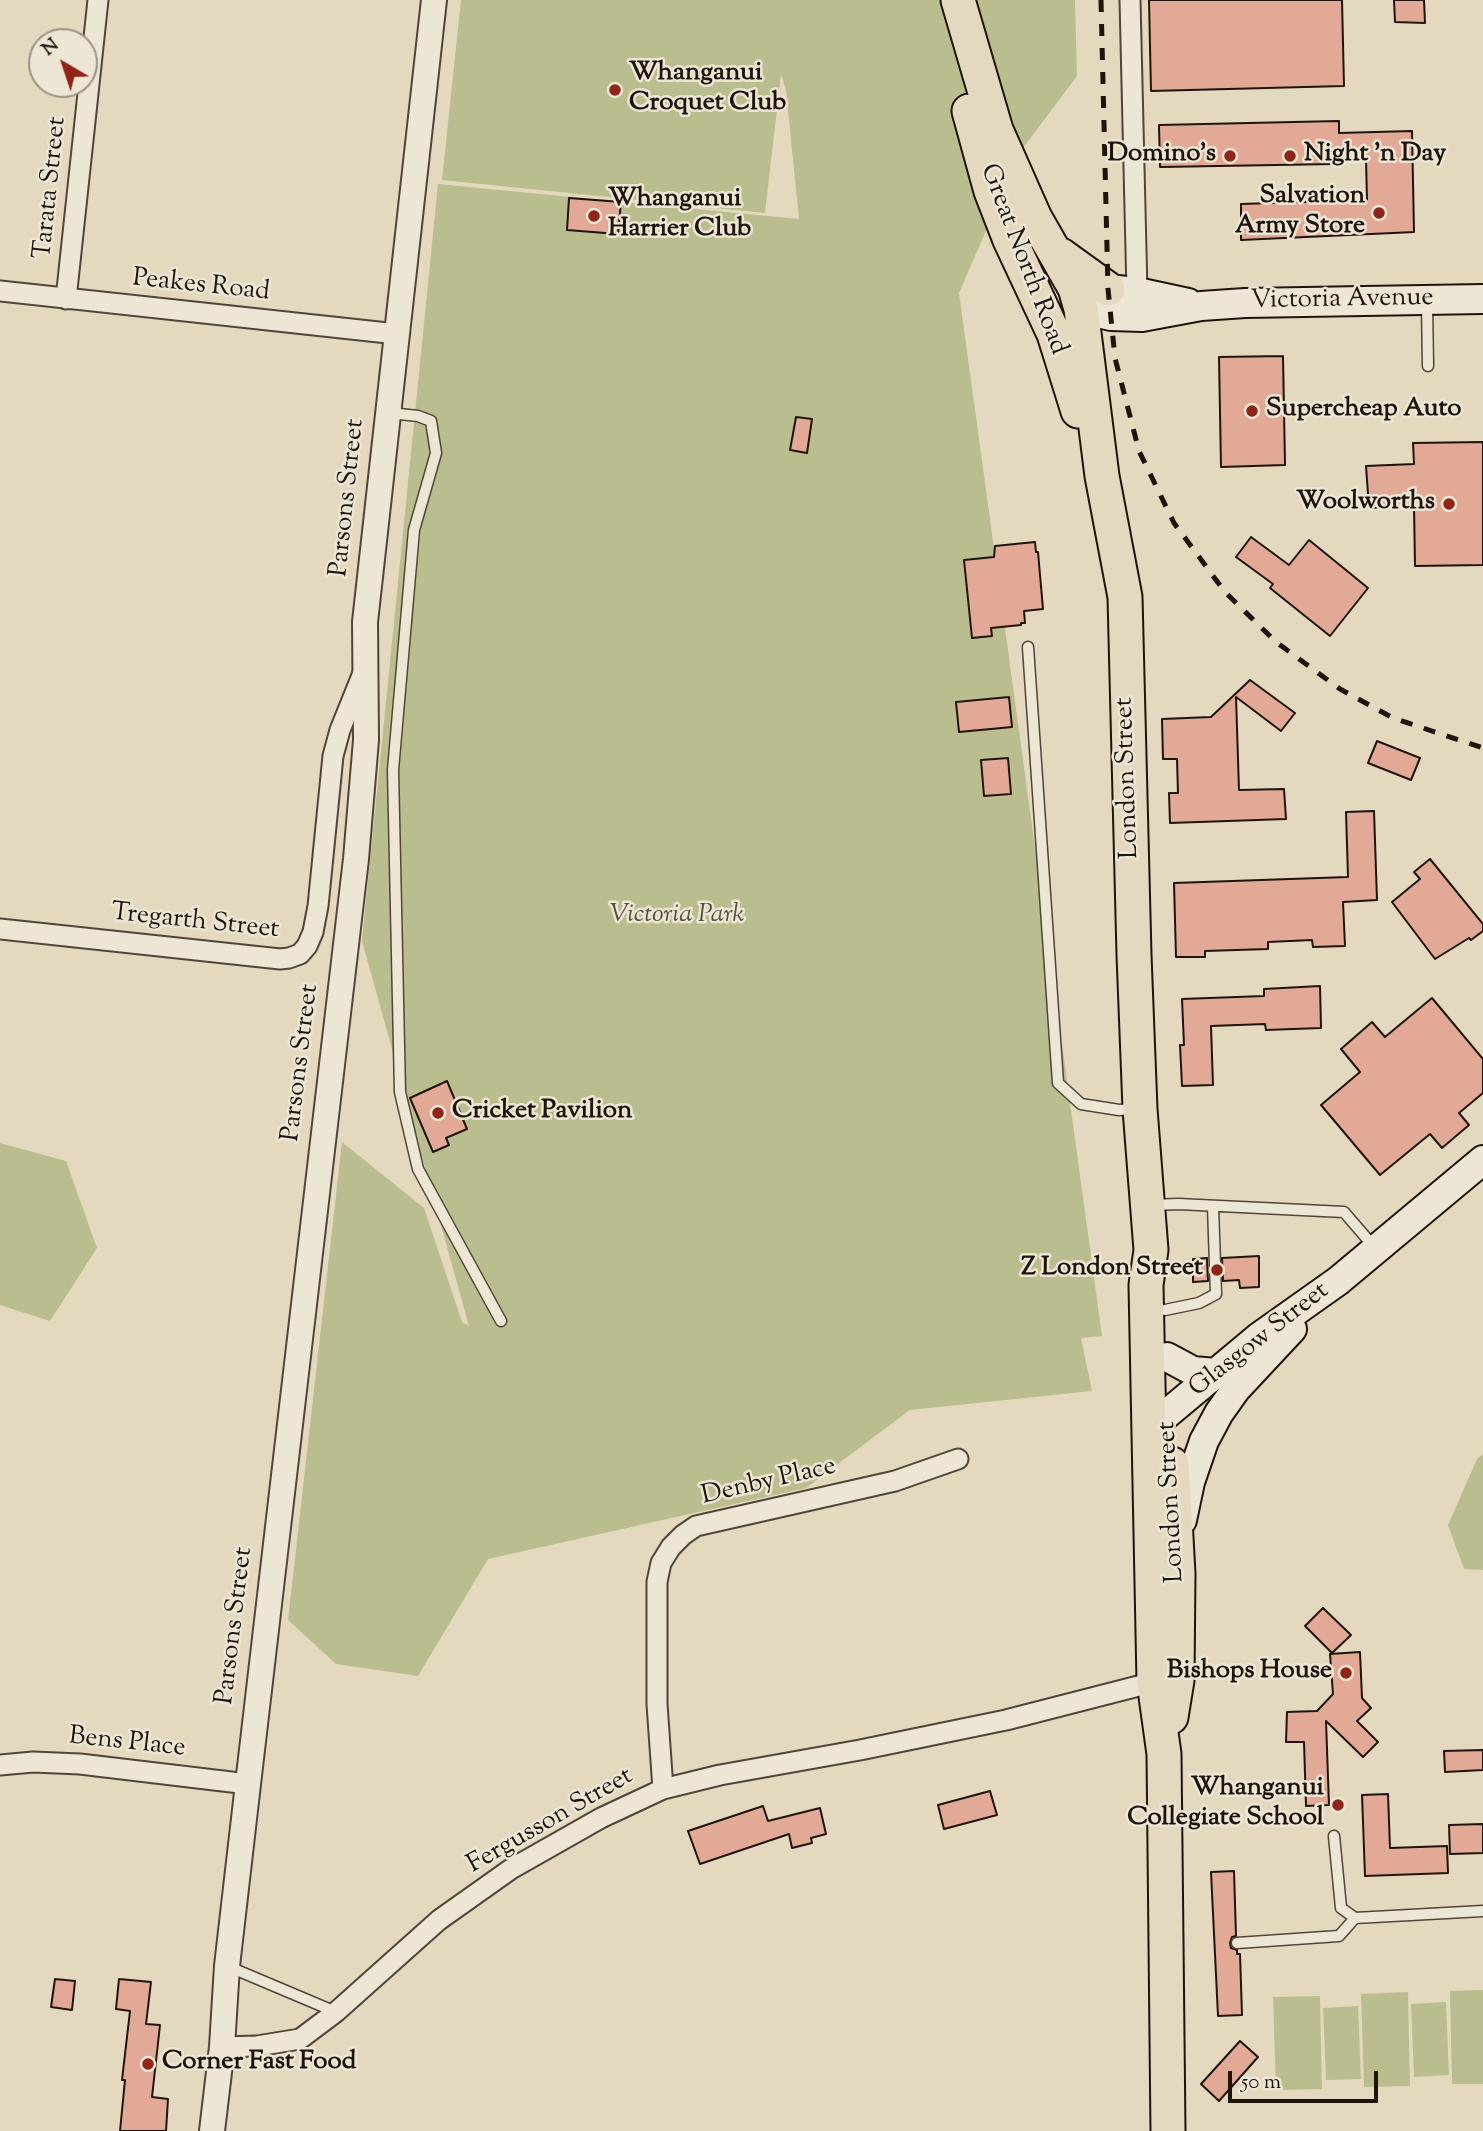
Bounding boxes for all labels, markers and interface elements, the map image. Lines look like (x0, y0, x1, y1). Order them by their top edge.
north arrow (28, 28, 98, 98)
text: N (36, 33, 65, 63)
place label: Whanganui Croquet Club (629, 59, 786, 120)
marker: Whanganui Croquet Club (607, 82, 623, 98)
street label: Tarata Street (29, 115, 75, 261)
place label: Domino's (1107, 140, 1216, 172)
place label: Night 'n Day (1304, 140, 1446, 172)
marker: Domino's (1222, 148, 1238, 164)
marker: Night 'n Day (1282, 148, 1298, 164)
street label: Great North Road (971, 160, 1073, 360)
place label: Salvation Army Store (1235, 182, 1365, 244)
place label: Whanganui Harrier Club (608, 185, 751, 246)
marker: Salvation Army Store (1371, 205, 1387, 221)
marker: Whanganui Harrier Club (586, 208, 602, 224)
street label: Peakes Road (131, 264, 271, 310)
street label: Victoria Avenue (1250, 284, 1434, 318)
place label: Supercheap Auto (1266, 395, 1462, 427)
marker: Supercheap Auto (1244, 403, 1260, 419)
street label: Parsons Street (325, 418, 373, 578)
place label: Woolworths (1296, 488, 1435, 520)
marker: Woolworths (1441, 496, 1457, 512)
street label: London Street (1111, 697, 1147, 859)
street label: Tregarth Street (109, 899, 281, 947)
park label: Victoria Park (610, 901, 744, 933)
street label: Parsons Street (277, 983, 327, 1143)
place label: Cricket Pavilion (452, 1097, 632, 1129)
marker: Cricket Pavilion (430, 1105, 446, 1121)
place label: Z London Street (1021, 1254, 1203, 1286)
marker: Z London Street (1209, 1262, 1225, 1278)
street label: Glasgow Street (1184, 1277, 1336, 1405)
street label: London Street (1153, 1420, 1193, 1584)
street label: Denby Place (699, 1452, 839, 1514)
street label: Parsons Street (211, 1546, 261, 1706)
place label: Bishops House (1167, 1657, 1332, 1689)
marker: Bishops House (1338, 1665, 1354, 1681)
street label: Bens Place (67, 1722, 187, 1766)
street label: Fergusson Street (463, 1762, 639, 1882)
place label: Whanganui Collegiate School (1127, 1774, 1324, 1836)
marker: Whanganui Collegiate School (1330, 1797, 1346, 1813)
place label: Corner Fast Food (162, 2048, 357, 2080)
marker: Corner Fast Food (140, 2056, 156, 2072)
scale bar (1231, 2058, 1382, 2102)
text: 50 m (1241, 2068, 1281, 2098)

